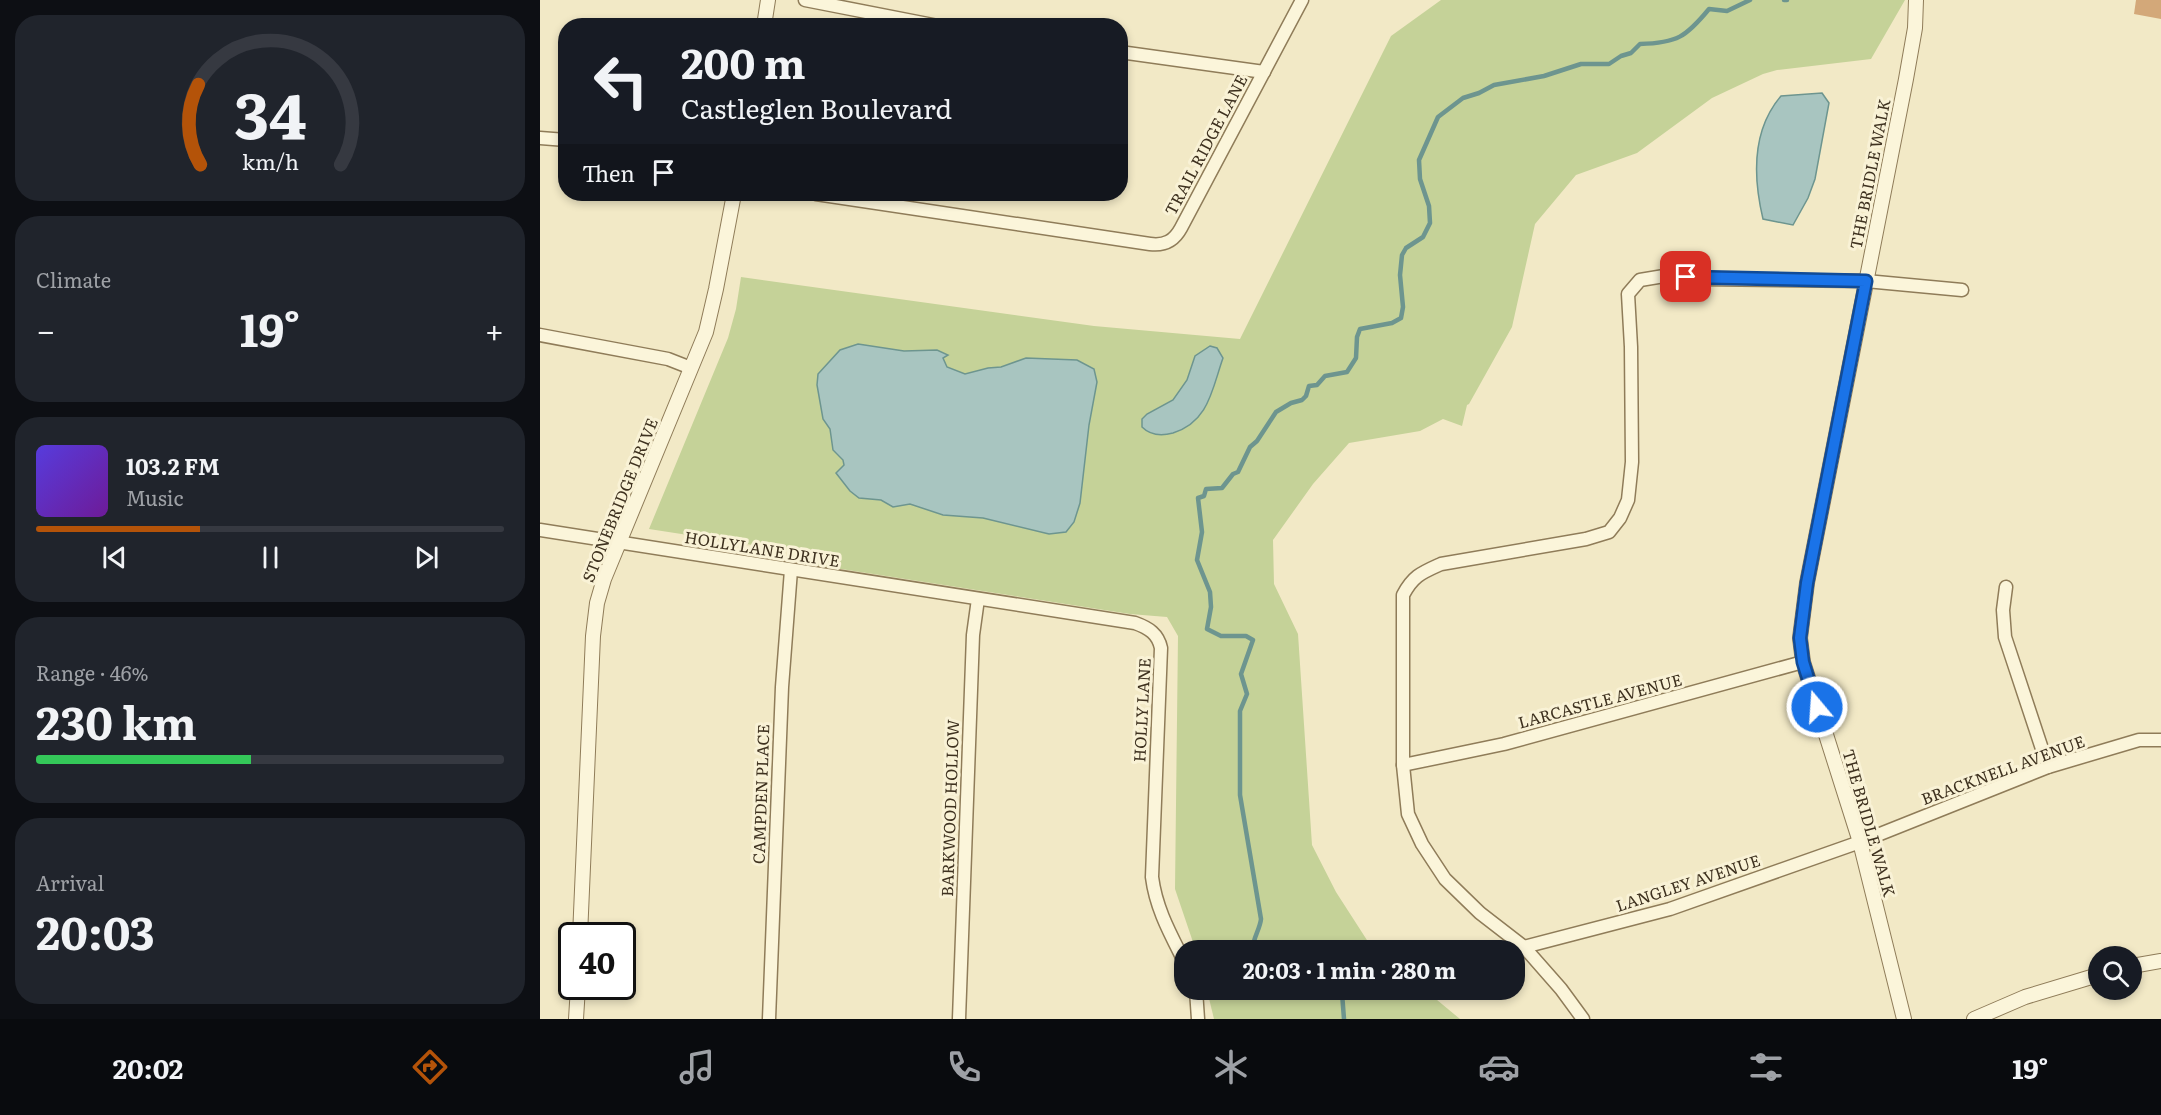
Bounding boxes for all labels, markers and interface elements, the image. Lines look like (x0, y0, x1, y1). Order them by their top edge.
text: 200 m (681, 30, 806, 92)
icon: left (582, 42, 660, 120)
text: 34 (234, 66, 306, 158)
street label: TRAIL RIDGE LANE (1158, 70, 1252, 219)
text: Castleglen Boulevard (681, 87, 952, 127)
street label: THE BRIDLE WALK (1843, 96, 1895, 251)
text: km/h (241, 145, 299, 177)
text: Then (582, 156, 635, 189)
icon: arrive (647, 156, 680, 189)
pin (1660, 251, 1711, 302)
icon: arrive (1669, 260, 1702, 293)
text: Climate (36, 264, 111, 294)
text: 19° (240, 294, 300, 361)
text: − (36, 304, 55, 353)
text: + (485, 304, 504, 353)
street label: STONEBRIDGE DRIVE (575, 414, 663, 585)
text: 103.2 FM (126, 449, 220, 482)
text: Music (126, 482, 183, 512)
street label: HOLLYLANE DRIVE (683, 524, 841, 572)
icon: previous (98, 541, 131, 574)
icon: pause (254, 541, 287, 574)
icon: next (410, 541, 443, 574)
text: Range · 46% (36, 657, 149, 687)
street label: HOLLY LANE (1126, 657, 1156, 763)
street label: LARCASTLE AVENUE (1515, 667, 1684, 733)
position arrow (1785, 675, 1849, 739)
text: 230 km (36, 687, 197, 754)
street label: BARKWOOD HOLLOW (934, 718, 964, 897)
street label: CAMPDEN PLACE (746, 724, 774, 864)
street label: BRACKNELL AVENUE (1917, 728, 2088, 810)
street label: THE BRIDLE WALK (1837, 746, 1903, 900)
street label: LANGLEY AVENUE (1612, 847, 1763, 917)
text: Arrival (36, 867, 104, 897)
text: 20:03 (36, 897, 155, 964)
speed limit sign: 40 (558, 922, 636, 1000)
map controls (2088, 946, 2142, 1000)
button: search (2088, 946, 2142, 1000)
text: 20:03 · 1 min · 280 m (1243, 953, 1456, 986)
icon: directions (409, 1046, 451, 1088)
icon: music (676, 1046, 718, 1088)
icon: phone (943, 1046, 985, 1088)
icon: climate (1210, 1046, 1252, 1088)
icon: car (1478, 1046, 1520, 1088)
icon: filters (1745, 1046, 1787, 1088)
text: 20:02 (113, 1047, 183, 1087)
text: 19° (2012, 1047, 2048, 1087)

